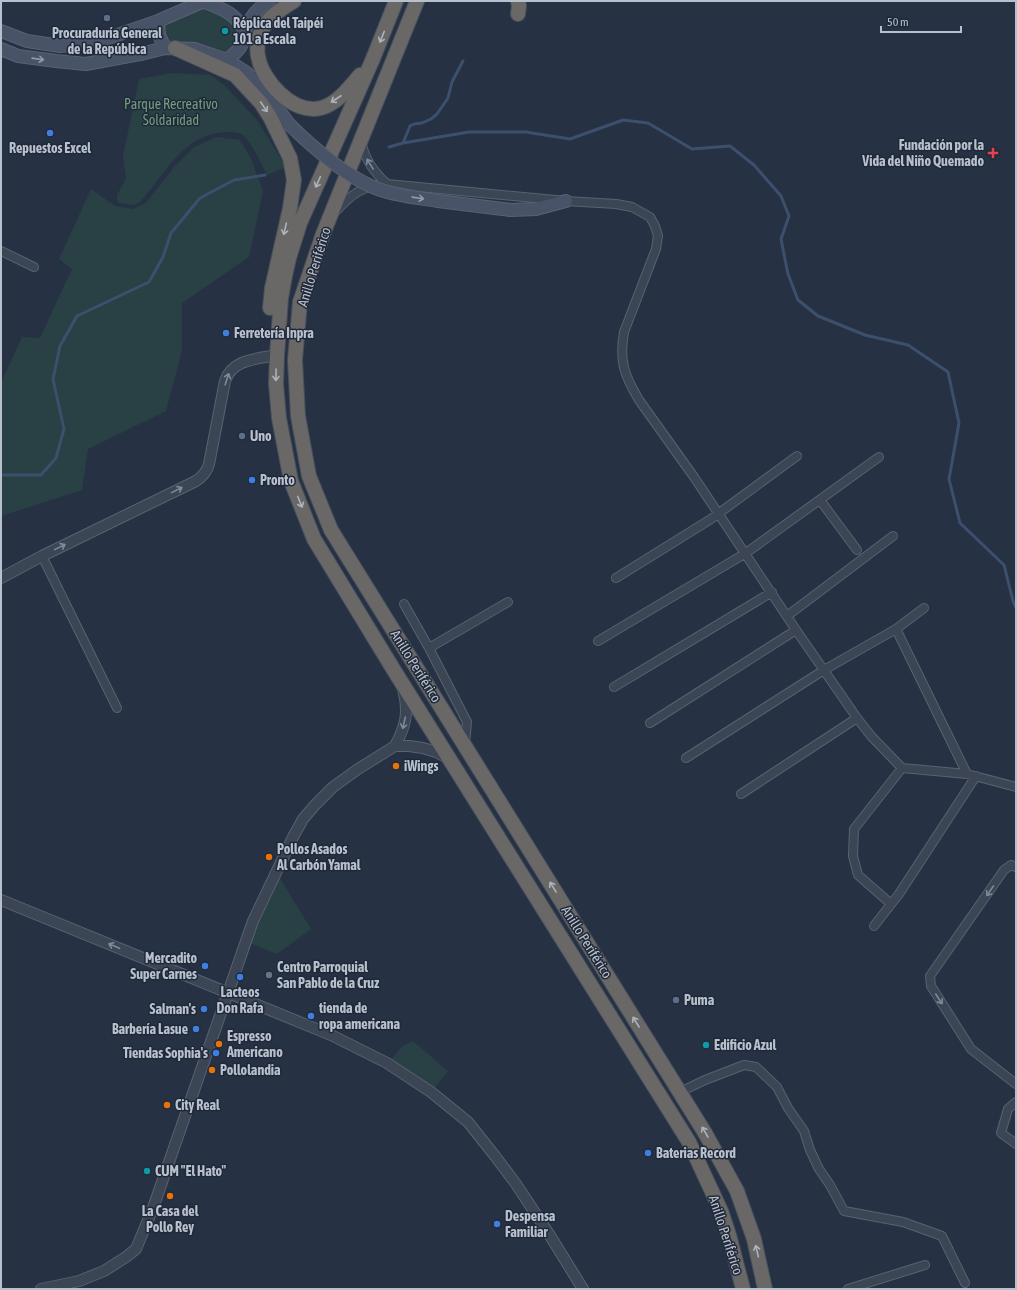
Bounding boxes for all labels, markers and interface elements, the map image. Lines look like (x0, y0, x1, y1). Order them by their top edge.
scale bar (881, 8, 961, 34)
marker: Procuraduría General de la República (102, 13, 112, 23)
place label: Réplica del Taipéi 101 a Escala (233, 15, 323, 47)
text: 50 m (887, 15, 909, 29)
place label: Procuraduría General de la República (52, 25, 162, 57)
marker: Réplica del Taipéi 101 a Escala (220, 26, 230, 36)
one-way arrow (377, 31, 385, 43)
one-way arrow (32, 55, 45, 63)
one-way arrow (331, 95, 342, 103)
park label: Parque Recreativo Soldaridad (124, 96, 218, 128)
one-way arrow (260, 101, 268, 112)
marker: Repuestos Excel (45, 128, 55, 138)
place label: Fundación por la Vida del Niño Quemado (861, 137, 984, 169)
place label: Repuestos Excel (9, 140, 91, 156)
marker: Fundación por la Vida del Niño Quemado (987, 147, 999, 159)
one-way arrow (366, 158, 374, 170)
one-way arrow (314, 176, 322, 188)
one-way arrow (411, 194, 424, 202)
one-way arrow (281, 222, 289, 235)
street label: Anillo Periférico (294, 225, 334, 309)
place label: Ferretería Inpra (234, 325, 314, 341)
marker: Ferretería Inpra (221, 328, 231, 338)
one-way arrow (272, 368, 280, 381)
one-way arrow (224, 373, 231, 386)
place label: Uno (250, 428, 272, 444)
marker: Uno (237, 431, 247, 441)
place label: Pronto (260, 472, 295, 488)
marker: Pronto (247, 475, 257, 485)
one-way arrow (171, 486, 183, 493)
one-way arrow (296, 496, 304, 508)
one-way arrow (54, 543, 66, 550)
street label: Anillo Periférico (387, 627, 445, 705)
one-way arrow (400, 716, 408, 729)
place label: iWings (404, 758, 438, 774)
marker: iWings (391, 761, 401, 771)
place label: Pollos Asados Al Carbón Yamal (276, 841, 361, 873)
marker: Pollos Asados Al Carbón Yamal (264, 852, 274, 862)
one-way arrow (549, 882, 557, 893)
one-way arrow (986, 885, 994, 896)
street label: Anillo Periférico (558, 903, 616, 981)
one-way arrow (108, 942, 120, 950)
place label: Mercadito Super Carnes (130, 950, 197, 982)
place label: Centro Parroquial San Pablo de la Cruz (277, 959, 379, 991)
marker: Mercadito Super Carnes (200, 961, 210, 971)
marker: Centro Parroquial San Pablo de la Cruz (264, 970, 274, 980)
marker: Lacteos Don Rafa (235, 972, 245, 982)
place label: Lacteos Don Rafa (216, 984, 264, 1016)
place label: Puma (684, 992, 715, 1008)
one-way arrow (935, 993, 943, 1004)
marker: Puma (671, 995, 681, 1005)
place label: tienda de ropa americana (318, 1000, 401, 1032)
place label: Salman's (150, 1001, 196, 1017)
marker: Salman's (199, 1004, 209, 1014)
marker: tienda de ropa americana (306, 1011, 316, 1021)
one-way arrow (632, 1016, 640, 1028)
place label: Barbería Lasue (112, 1021, 188, 1037)
marker: Barbería Lasue (191, 1024, 201, 1034)
place label: Espresso Americano (226, 1028, 283, 1060)
place label: Edificio Azul (714, 1037, 776, 1053)
marker: Espresso Americano (214, 1039, 224, 1049)
marker: Edificio Azul (701, 1040, 711, 1050)
place label: Tiendas Sophia's (123, 1045, 208, 1061)
marker: Tiendas Sophia's (211, 1048, 221, 1058)
place label: Pollolandia (220, 1062, 281, 1078)
marker: Pollolandia (207, 1065, 217, 1075)
place label: City Real (175, 1097, 220, 1113)
marker: City Real (162, 1100, 172, 1110)
one-way arrow (700, 1127, 708, 1139)
place label: Baterias Record (656, 1145, 736, 1161)
marker: Baterias Record (643, 1148, 653, 1158)
place label: CUM "El Hato" (155, 1163, 227, 1179)
marker: CUM "El Hato" (142, 1166, 152, 1176)
marker: La Casa del Pollo Rey (165, 1191, 175, 1201)
street label: Anillo Periférico (706, 1193, 746, 1277)
place label: La Casa del Pollo Rey (142, 1203, 199, 1235)
place label: Despensa Familiar (505, 1208, 556, 1240)
marker: Despensa Familiar (492, 1219, 502, 1229)
one-way arrow (752, 1245, 760, 1258)

